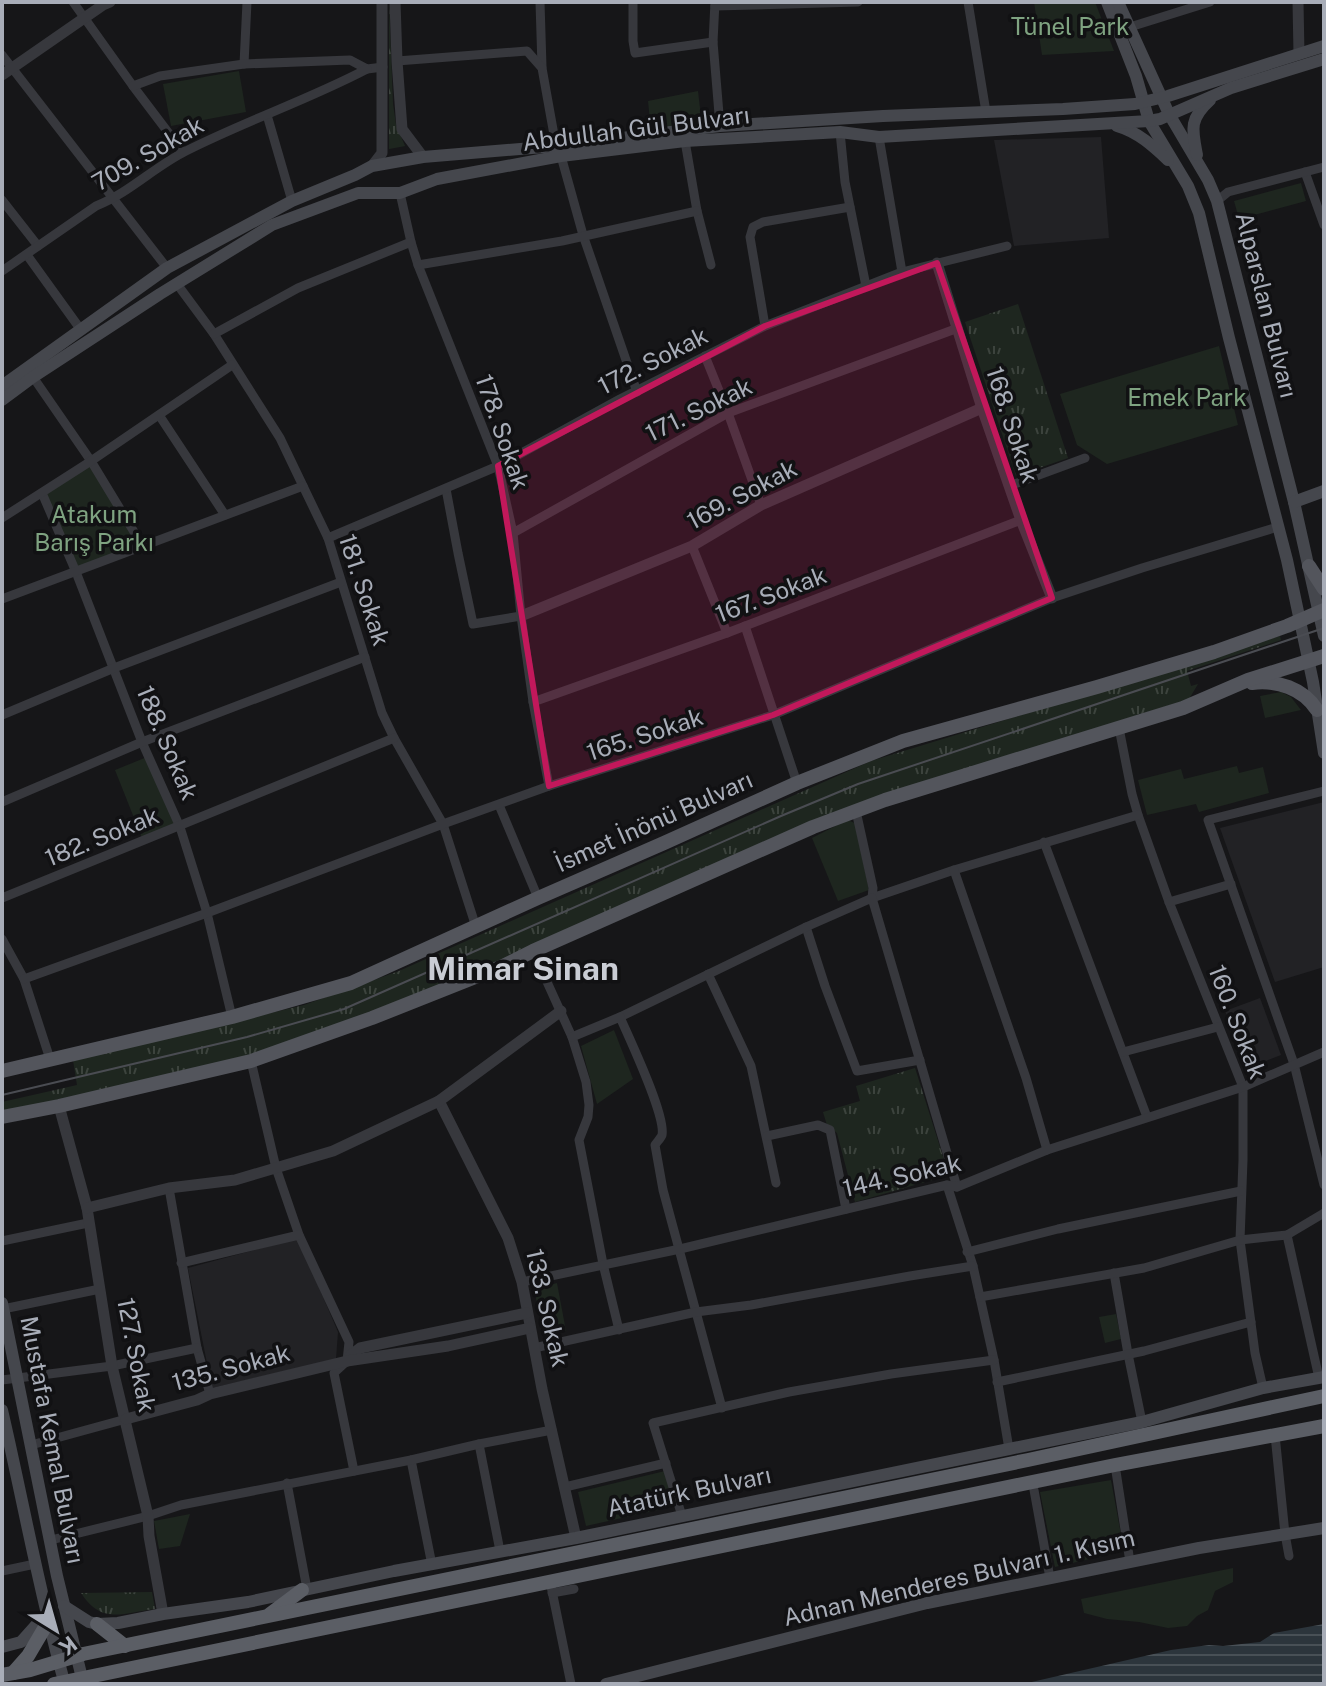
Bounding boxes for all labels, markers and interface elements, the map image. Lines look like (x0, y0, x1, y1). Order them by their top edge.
park label: Tünel Park (1011, 12, 1129, 40)
street label: Abdullah Gül Bulvarı (521, 100, 751, 156)
street label: 709. Sokak (87, 110, 208, 196)
street label: Alparslan Bulvarı (1230, 209, 1304, 401)
street label: 172. Sokak (593, 321, 712, 400)
street label: 168. Sokak (981, 363, 1045, 486)
street label: 178. Sokak (470, 370, 536, 493)
street label: 171. Sokak (641, 371, 756, 447)
park label: Emek Park (1127, 383, 1247, 411)
street label: 169. Sokak (682, 454, 801, 535)
park label: Atakum Barış Parkı (34, 500, 154, 556)
street label: 181. Sokak (334, 530, 396, 649)
street label: 167. Sokak (711, 560, 830, 628)
street label: 188. Sokak (131, 681, 205, 804)
street label: 165. Sokak (583, 702, 706, 766)
street label: İsmet İnönü Bulvarı (551, 765, 757, 877)
street label: 182. Sokak (41, 801, 163, 872)
district label: Mimar Sinan (427, 950, 619, 987)
street label: 160. Sokak (1203, 961, 1272, 1083)
street label: 144. Sokak (840, 1148, 964, 1202)
street label: 133. Sokak (521, 1246, 575, 1370)
street label: 127. Sokak (112, 1295, 162, 1415)
street label: Mustafa Kemal Bulvarı (15, 1314, 91, 1566)
street label: 135. Sokak (169, 1338, 293, 1396)
street label: Atatürk Bulvarı (604, 1460, 773, 1522)
street label: Adnan Menderes Bulvarı 1. Kısım (780, 1523, 1137, 1631)
north arrow (16, 1590, 96, 1670)
text: K (54, 1631, 82, 1661)

